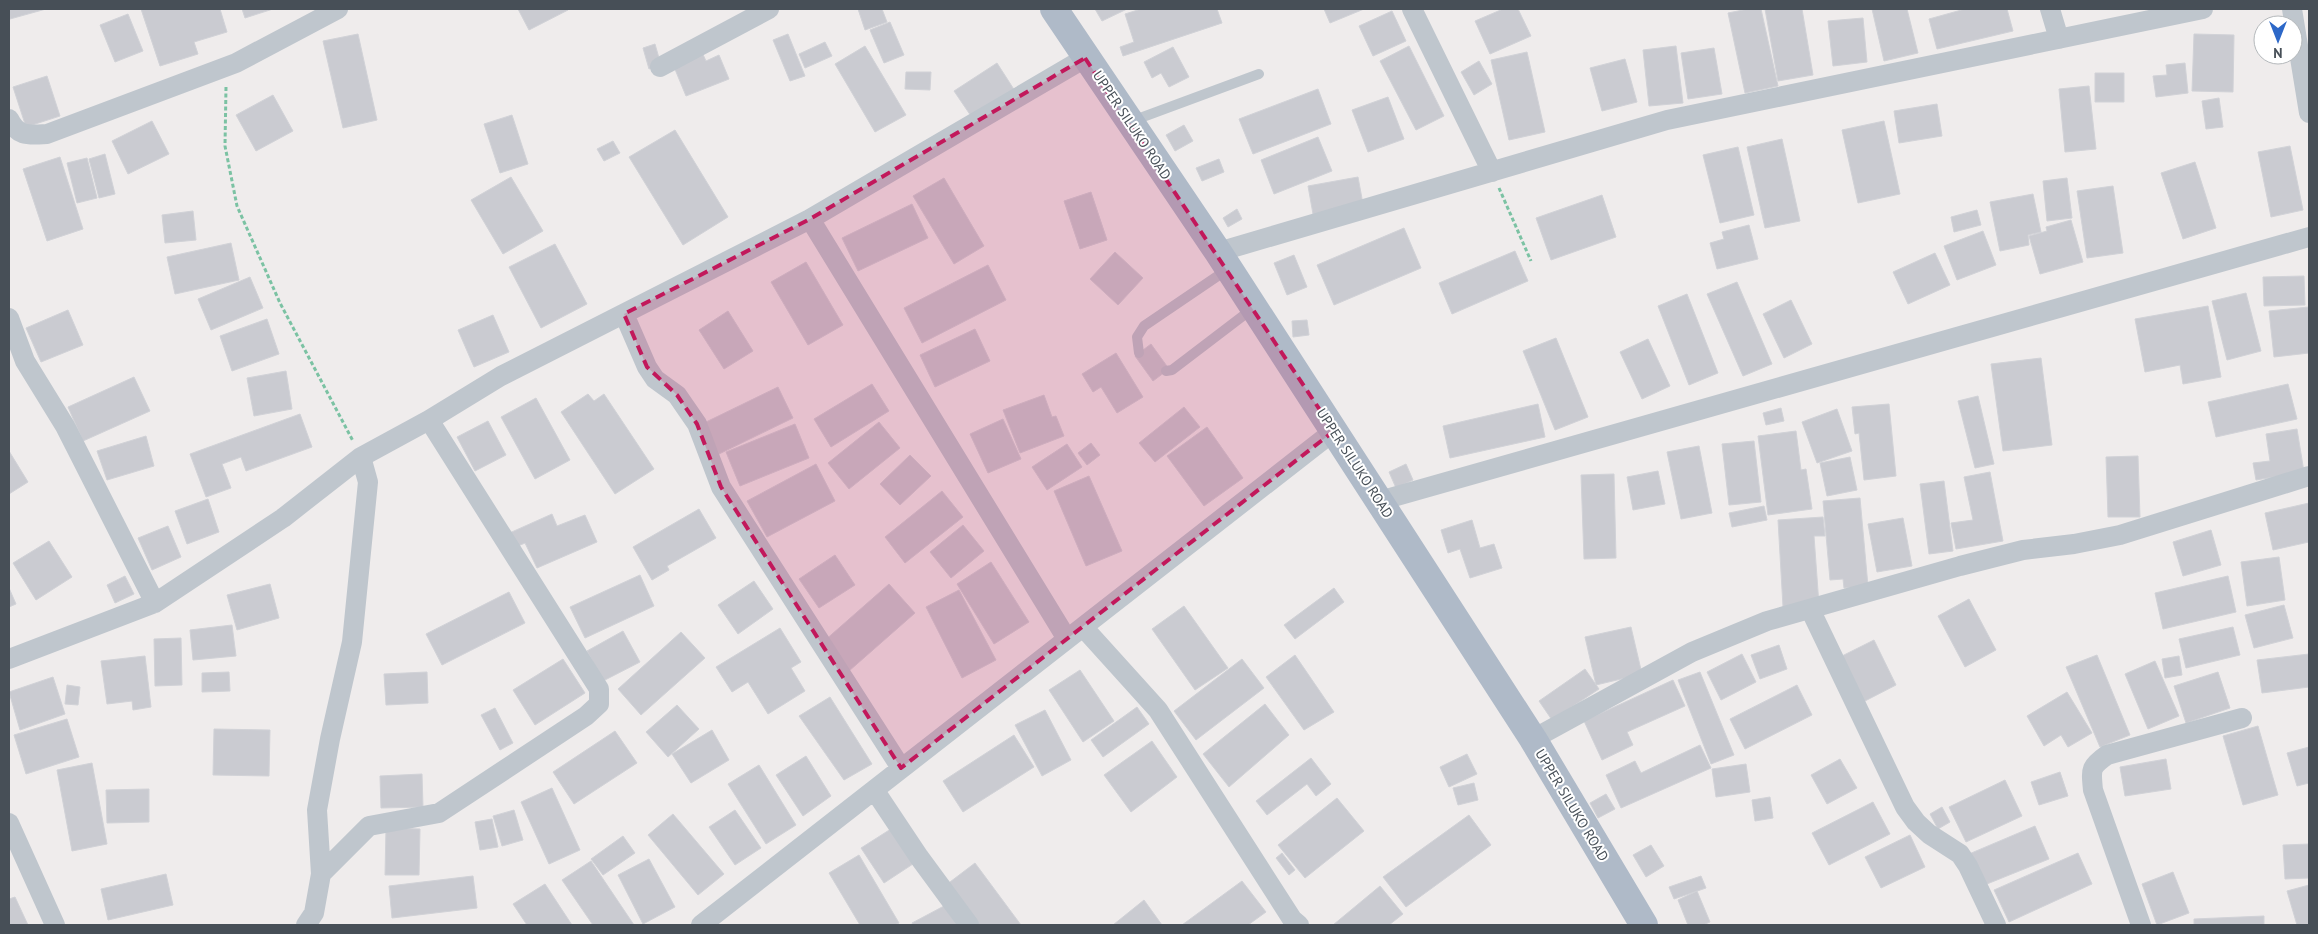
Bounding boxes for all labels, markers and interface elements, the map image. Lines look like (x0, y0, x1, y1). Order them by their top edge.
north arrow (2253, 15, 2303, 65)
text: N (2273, 44, 2283, 62)
street label: UPPER SILUKO ROAD (1089, 67, 1175, 183)
street label: UPPER SILUKO ROAD (1313, 405, 1397, 521)
street label: UPPER SILUKO ROAD (1531, 746, 1613, 864)

